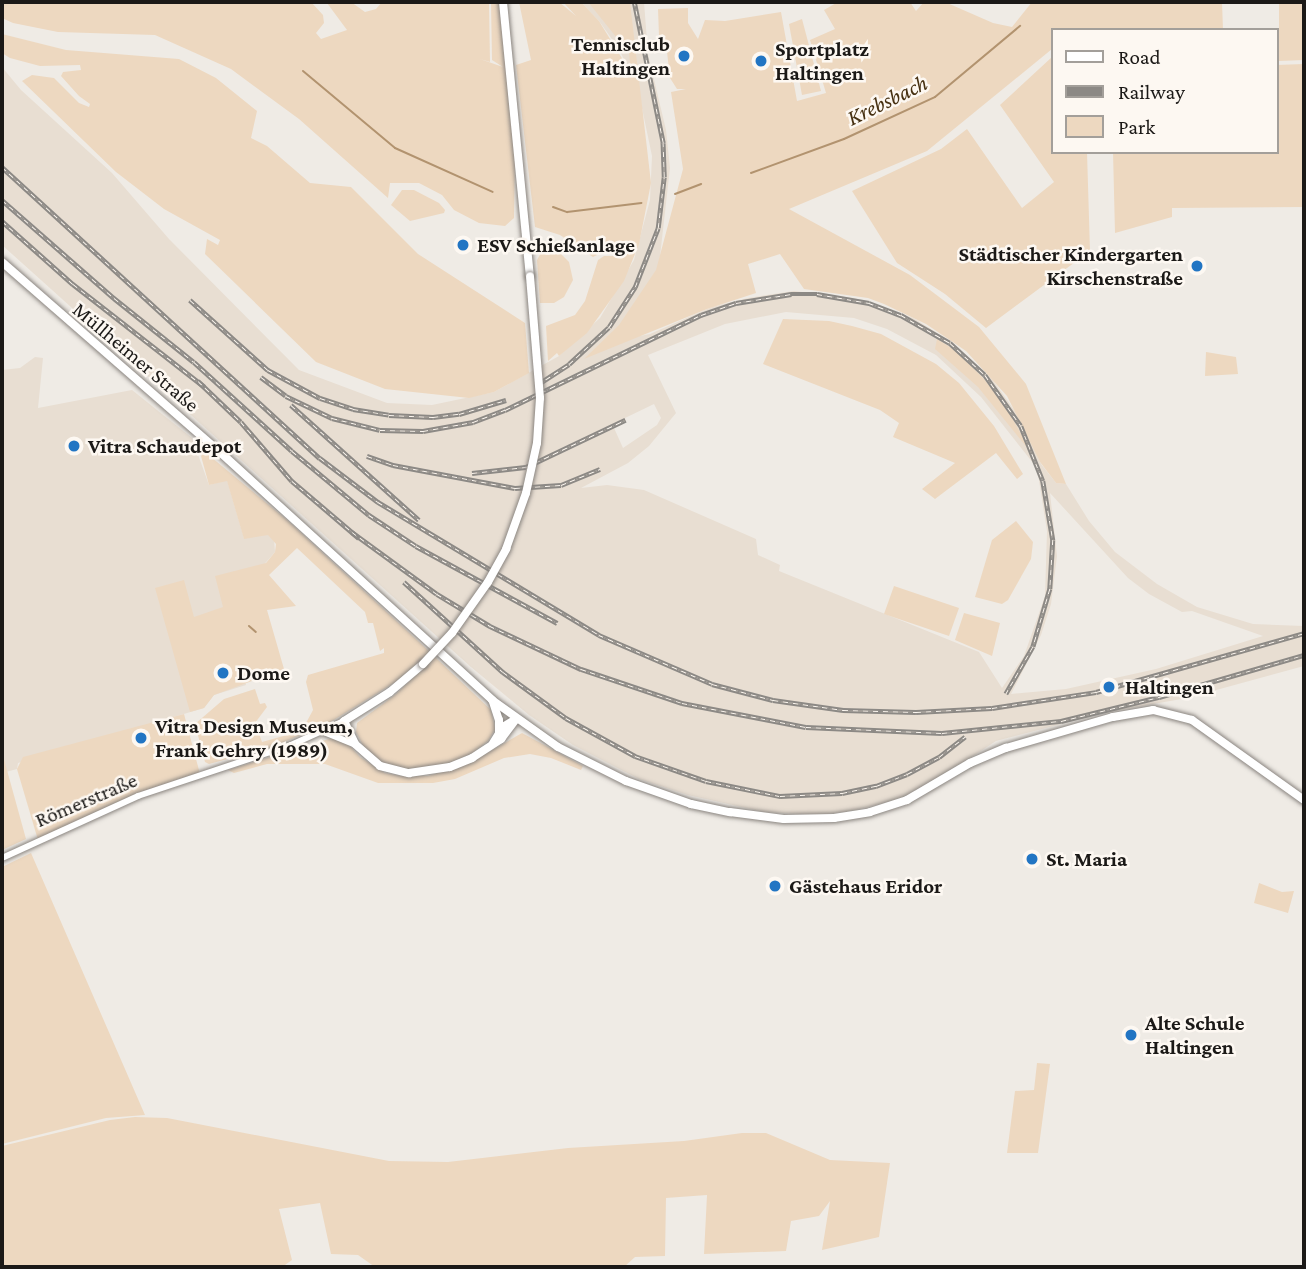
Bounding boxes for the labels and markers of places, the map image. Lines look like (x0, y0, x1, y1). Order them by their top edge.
place label: Tennisclub Haltingen (571, 31, 670, 81)
place label: Sportplatz Haltingen (775, 36, 869, 86)
marker: Tennisclub Haltingen (676, 48, 692, 64)
marker: Sportplatz Haltingen (753, 53, 769, 69)
place label: ESV Schießanlage (477, 232, 635, 258)
marker: ESV Schießanlage (455, 237, 471, 253)
place label: Städtischer Kindergarten Kirschenstraße (958, 241, 1183, 291)
marker: Städtischer Kindergarten Kirschenstraße (1189, 258, 1205, 274)
place label: Vitra Schaudepot (88, 433, 241, 459)
marker: Vitra Schaudepot (66, 438, 82, 454)
place label: Dome (237, 660, 290, 686)
marker: Dome (215, 665, 231, 681)
place label: Haltingen (1125, 674, 1214, 700)
marker: Haltingen (1099, 677, 1119, 697)
place label: Vitra Design Museum, Frank Gehry (1989) (155, 713, 353, 763)
marker: Vitra Design Museum, Frank Gehry (1989) (133, 730, 149, 746)
place label: St. Maria (1046, 846, 1127, 872)
marker: St. Maria (1024, 851, 1040, 867)
place label: Gästehaus Eridor (789, 873, 942, 899)
marker: Gästehaus Eridor (767, 878, 783, 894)
place label: Alte Schule Haltingen (1145, 1010, 1244, 1060)
marker: Alte Schule Haltingen (1123, 1027, 1139, 1043)

